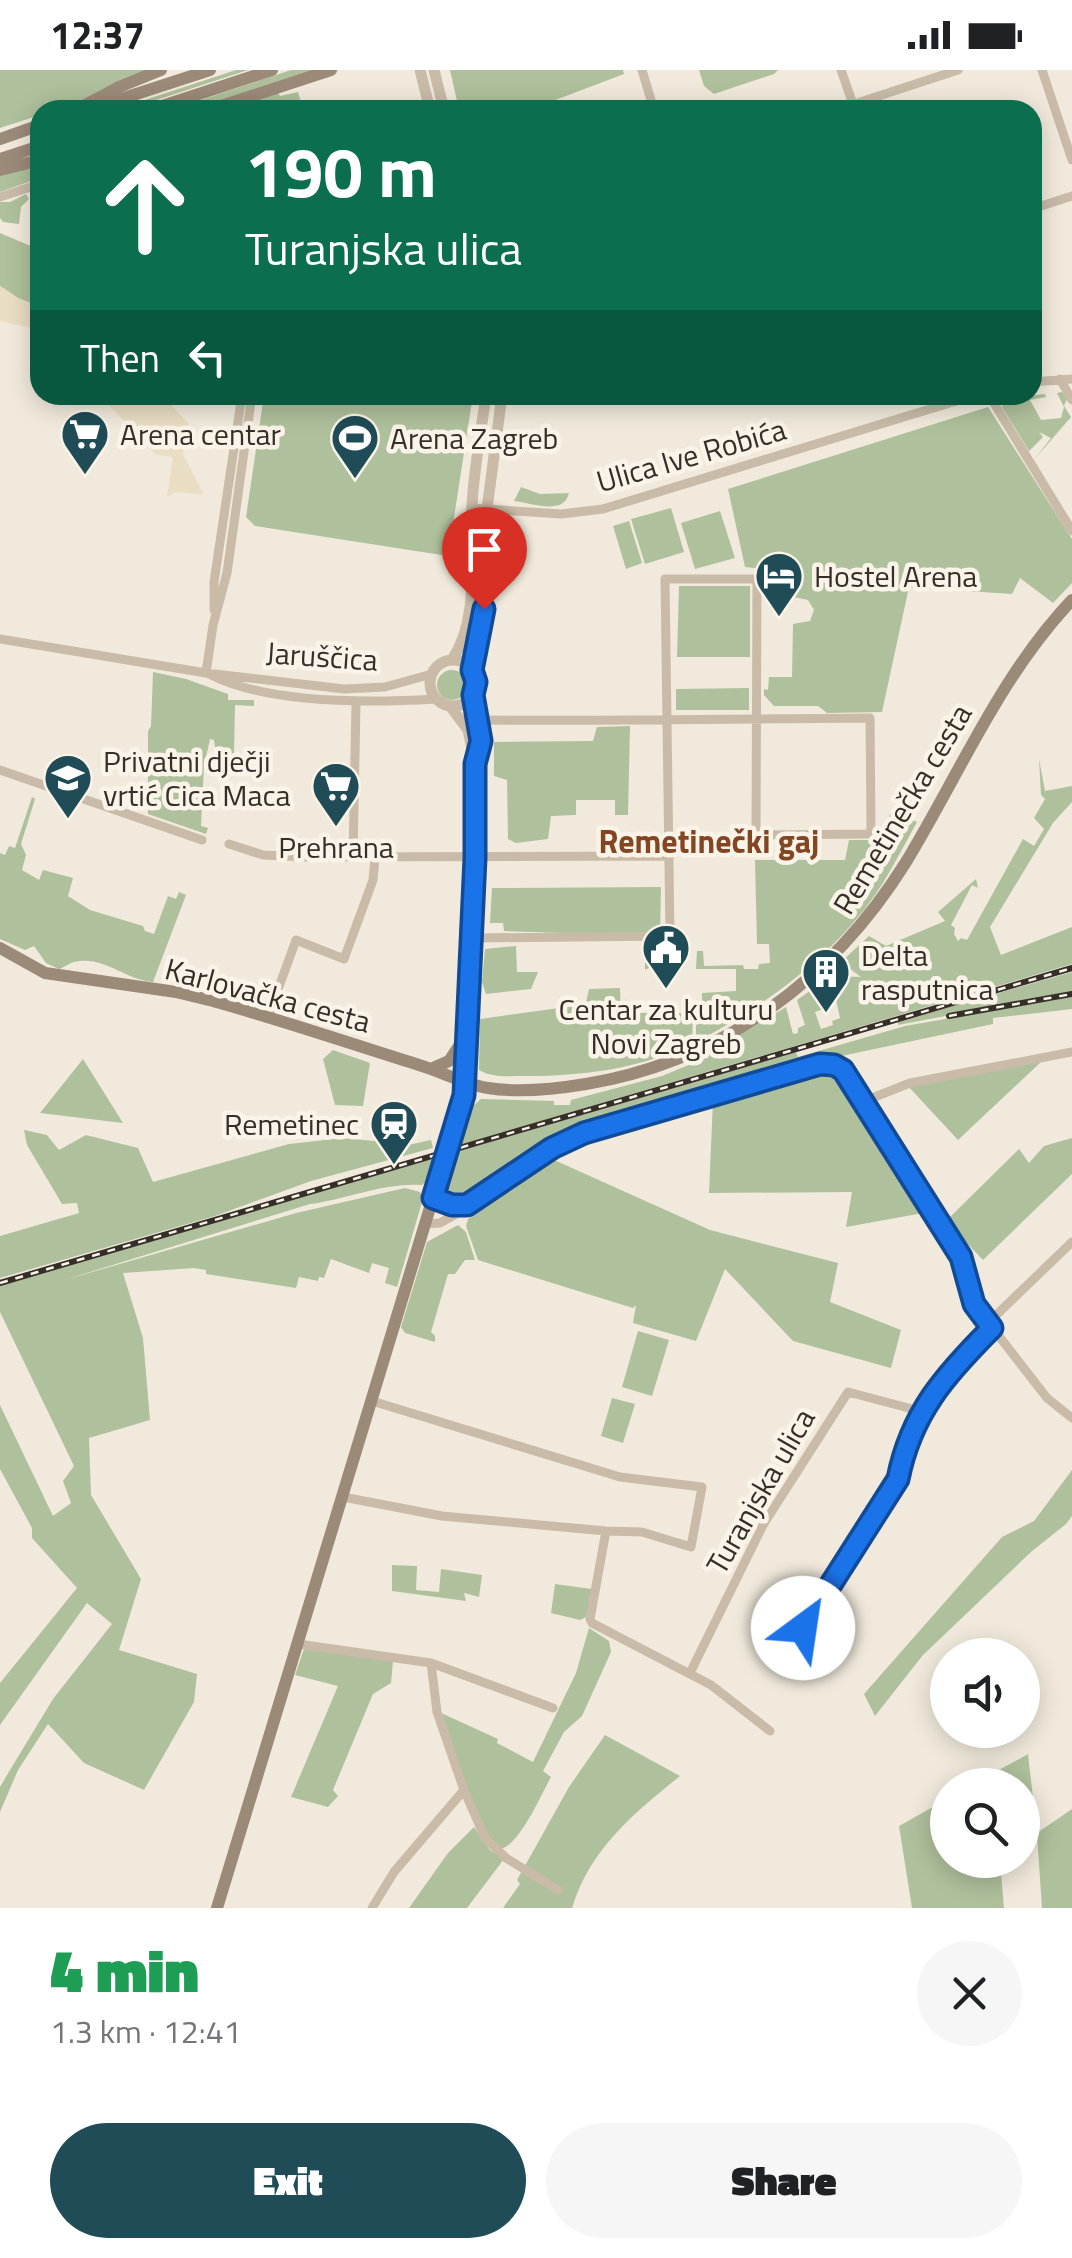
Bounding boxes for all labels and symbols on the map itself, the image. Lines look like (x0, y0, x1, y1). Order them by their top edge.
street label: Ulica Ive Robića (591, 406, 791, 504)
supermarket icon: Arena centar (59, 408, 111, 476)
place label: Arena centar (120, 411, 281, 457)
sports icon: Arena Zagreb (329, 412, 381, 480)
place label: Arena Zagreb (390, 415, 558, 461)
pin (442, 507, 527, 610)
hotel icon: Hostel Arena (753, 550, 805, 618)
place label: Hostel Arena (814, 553, 977, 599)
street label: Jaruščica (265, 629, 379, 683)
street label: Remetinečka cesta (821, 695, 983, 923)
place label: Privatni dječji vrtić Cica Maca (103, 738, 291, 818)
school or university icon: Privatni dječji vrtić Cica Maca (42, 752, 94, 820)
supermarket icon: Prehrana (310, 760, 362, 828)
district label: Remetinečki gaj (599, 817, 819, 865)
place label: Prehrana (278, 824, 394, 870)
public building icon: Centar za kulturu Novi Zagreb (640, 922, 692, 990)
place label: Delta rasputnica (861, 932, 993, 1012)
street label: Karlovačka cesta (160, 946, 376, 1044)
building icon: Delta rasputnica (800, 946, 852, 1014)
place label: Centar za kulturu Novi Zagreb (558, 986, 774, 1066)
station icon: Remetinec (368, 1098, 420, 1166)
place label: Remetinec (224, 1101, 359, 1147)
street label: Turanjska ulica (694, 1400, 826, 1582)
position arrow (751, 1576, 855, 1680)

